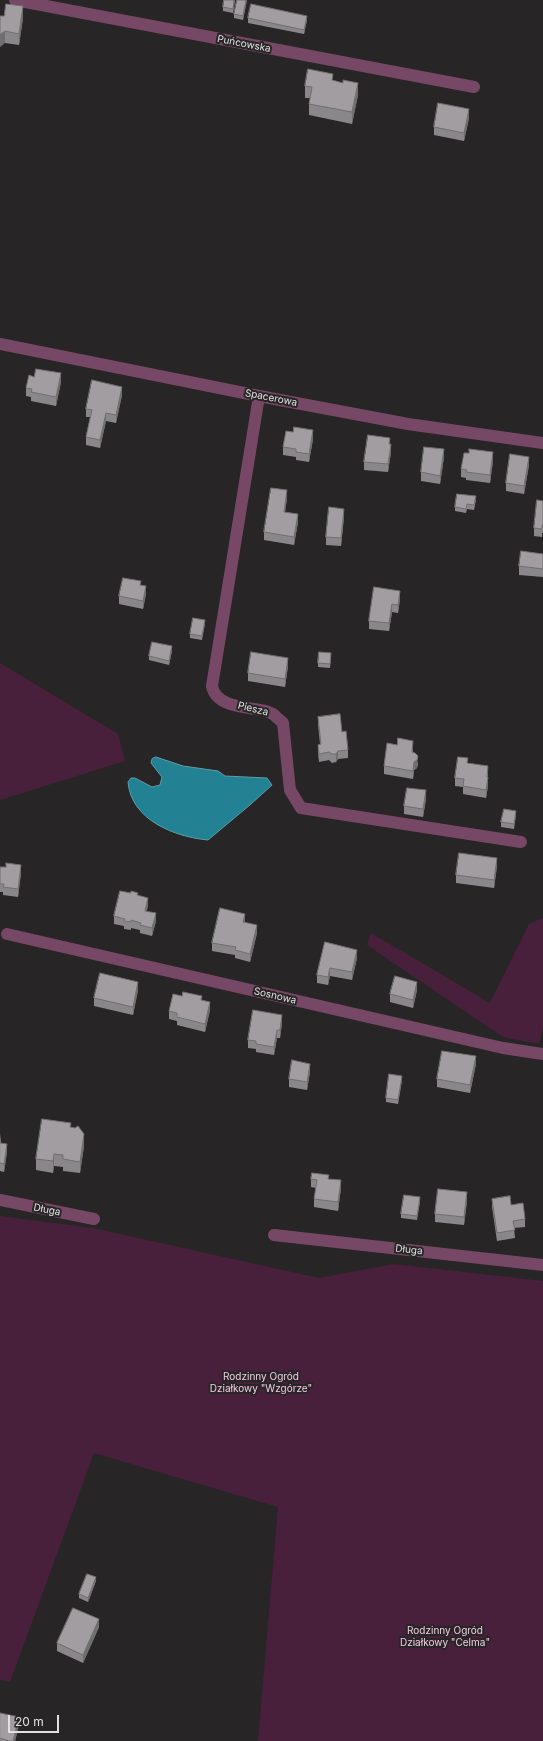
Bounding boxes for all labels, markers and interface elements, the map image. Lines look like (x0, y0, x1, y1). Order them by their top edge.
street label: Puńcowska (216, 33, 272, 55)
street label: Spacerowa (244, 387, 298, 409)
street label: Piesza (236, 699, 270, 719)
street label: Sosnowa (253, 985, 297, 1007)
street label: Długa (32, 1202, 62, 1218)
street label: Długa (395, 1243, 423, 1257)
park label: Rodzinny Ogród Działkowy "Wzgórze" (210, 1371, 312, 1394)
park label: Rodzinny Ogród Działkowy "Celma" (400, 1625, 490, 1648)
scale bar (10, 1707, 61, 1733)
text: 20 m (15, 1714, 44, 1729)

